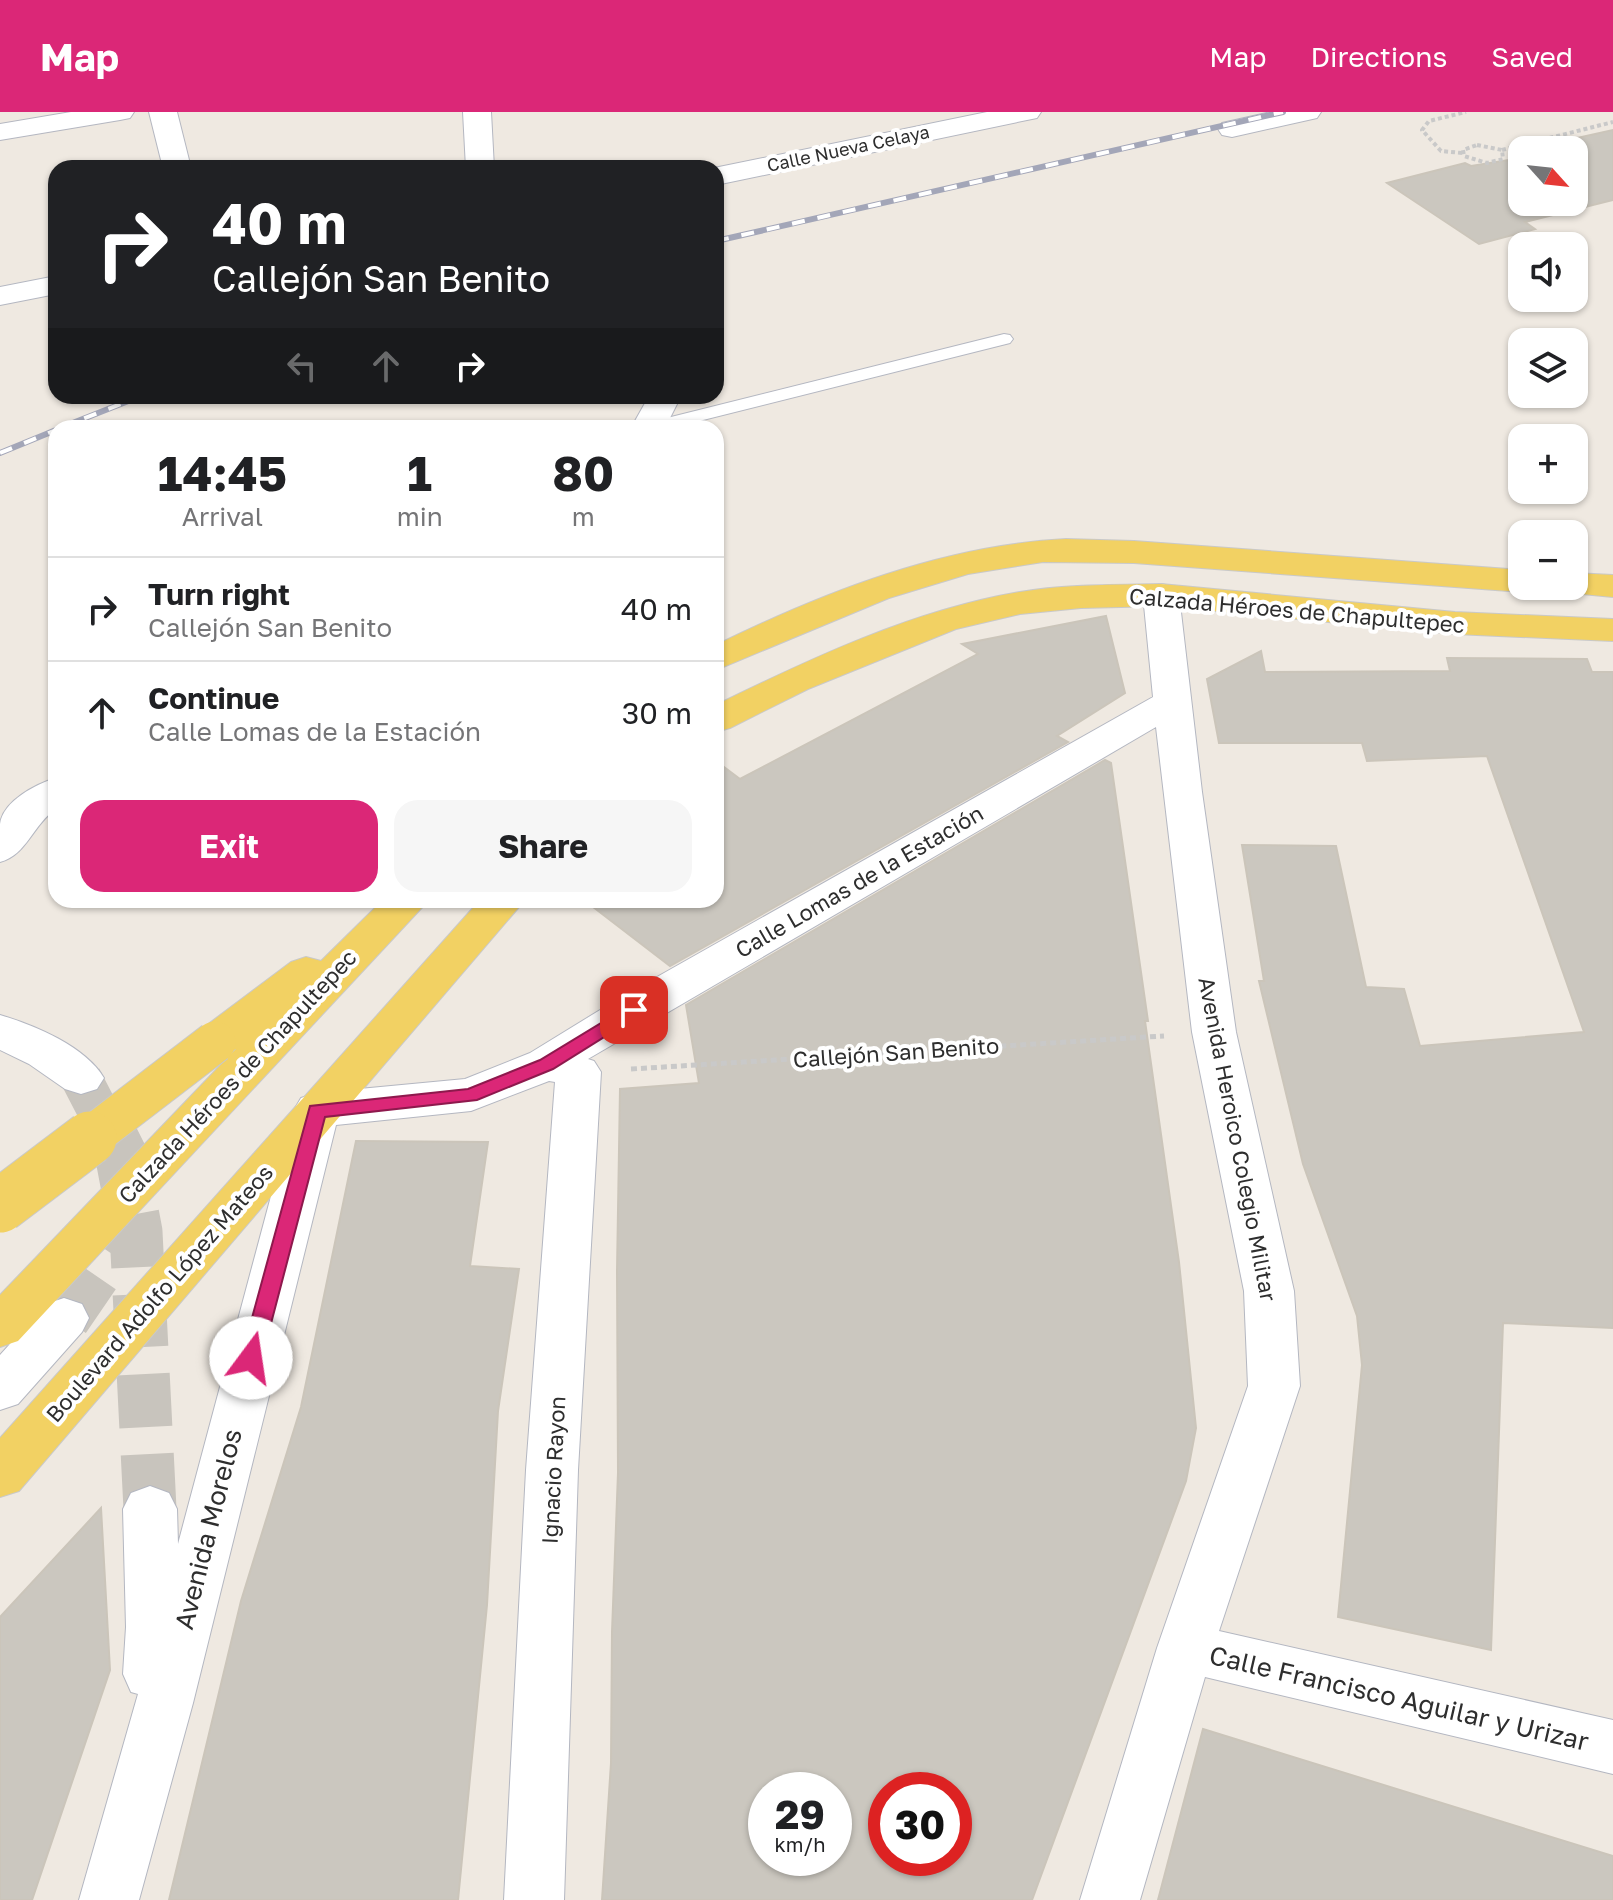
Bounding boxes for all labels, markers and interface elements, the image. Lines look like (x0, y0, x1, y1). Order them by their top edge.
text: Map (40, 34, 119, 79)
text: Map (1209, 40, 1266, 73)
text: Directions (1310, 40, 1447, 73)
text: Saved (1491, 40, 1573, 73)
street label: Calle Nueva Celaya (765, 120, 931, 176)
north arrow (1508, 136, 1588, 216)
map controls (1508, 136, 1588, 600)
text: 40 m (212, 189, 346, 256)
icon: right (80, 192, 184, 296)
button: sound (1508, 232, 1588, 312)
text: Callejón San Benito (212, 257, 550, 300)
button: layers (1508, 328, 1588, 408)
icon: left (280, 344, 324, 388)
icon: ahead (364, 344, 408, 388)
icon: right (448, 344, 492, 388)
button: + (1508, 424, 1588, 504)
text: 14:45 (158, 444, 287, 502)
text: 1 (407, 444, 432, 502)
text: 80 (552, 444, 614, 502)
text: Arrival (182, 501, 263, 532)
text: min (397, 501, 443, 532)
text: m (572, 501, 595, 532)
button: − (1508, 520, 1588, 600)
text: Turn right (148, 576, 290, 612)
street label: Calzada Héroes de Chapultepec (1128, 582, 1466, 638)
icon: right (80, 587, 124, 631)
text: 40 m (621, 591, 692, 627)
text: Callejón San Benito (148, 612, 392, 643)
text: Continue (148, 680, 279, 716)
icon: ahead (80, 691, 124, 735)
text: 30 m (622, 695, 692, 731)
text: Calle Lomas de la Estación (148, 716, 481, 747)
street label: Calle Lomas de la Estación (730, 799, 988, 963)
button: Exit (80, 800, 378, 892)
button: Share (394, 800, 692, 892)
street label: Calzada Héroes de Chapultepec (112, 944, 362, 1208)
street label: Avenida Heroico Colegio Militar (1193, 974, 1283, 1304)
pin (600, 976, 668, 1044)
icon: arrive (612, 988, 656, 1032)
street label: Callejón San Benito (792, 1031, 1000, 1073)
street label: Boulevard Adolfo López Mateos (40, 1159, 278, 1427)
position arrow (209, 1316, 293, 1400)
street label: Ignacio Rayon (536, 1395, 570, 1545)
street label: Avenida Morelos (168, 1426, 248, 1632)
street label: Calle Francisco Aguilar y Urizar (1206, 1639, 1592, 1757)
speed limit sign: 30 (868, 1772, 972, 1876)
text: 29 (775, 1790, 825, 1838)
text: km/h (775, 1832, 825, 1856)

